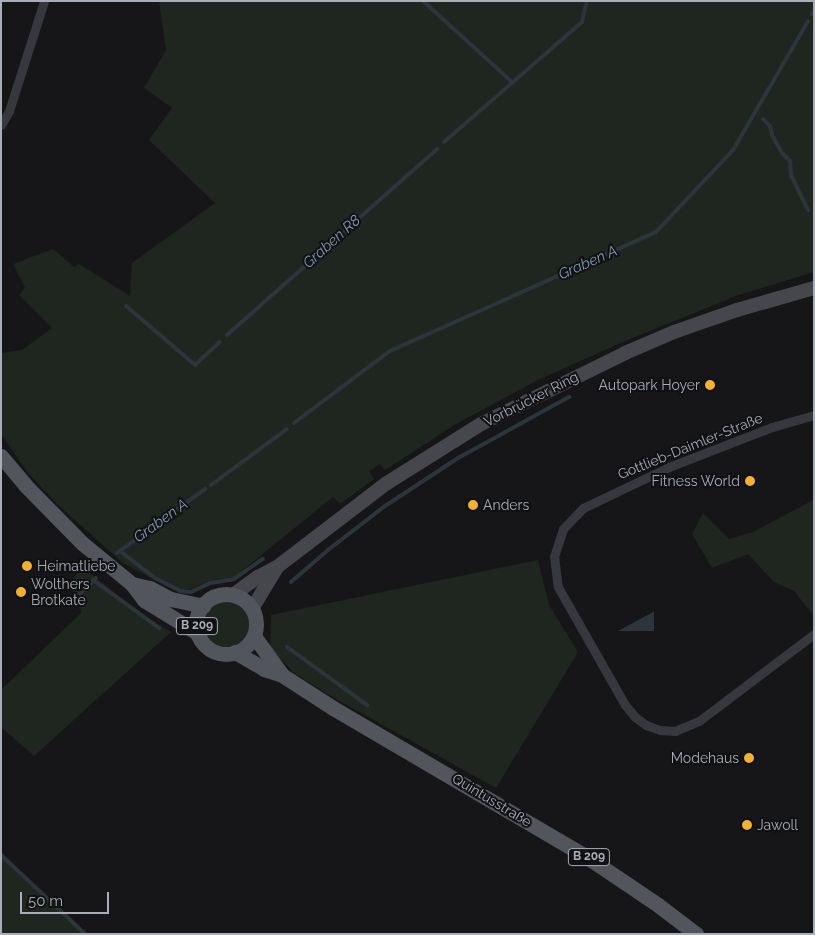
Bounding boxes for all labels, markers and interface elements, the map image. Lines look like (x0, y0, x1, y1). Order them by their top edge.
water label: Graben R8 (300, 211, 364, 273)
water label: Graben A (556, 242, 620, 284)
street label: Vorbrücker Ring (481, 368, 581, 430)
place label: Autopark Hoyer (599, 377, 700, 393)
marker: Autopark Hoyer (704, 379, 716, 391)
street label: Gottlieb-Daimler-Straße (615, 409, 765, 483)
place label: Fitness World (651, 473, 740, 489)
marker: Fitness World (744, 475, 756, 487)
water label: Graben A (130, 495, 192, 547)
place label: Anders (483, 497, 529, 513)
marker: Anders (467, 499, 479, 511)
place label: Heimatliebe (37, 558, 116, 574)
marker: Heimatliebe (21, 560, 33, 572)
place label: Wolthers Brotkate (31, 576, 90, 608)
marker: Wolthers Brotkate (15, 586, 27, 598)
road number: B 209 (176, 616, 218, 636)
place label: Modehaus (671, 750, 739, 766)
marker: Modehaus (743, 752, 755, 764)
street label: Quintusstraße (449, 770, 535, 830)
place label: Jawoll (757, 817, 798, 833)
marker: Jawoll (741, 819, 753, 831)
road number: B 209 (568, 848, 610, 866)
scale bar (22, 882, 111, 914)
text: 50 m (28, 892, 63, 910)

